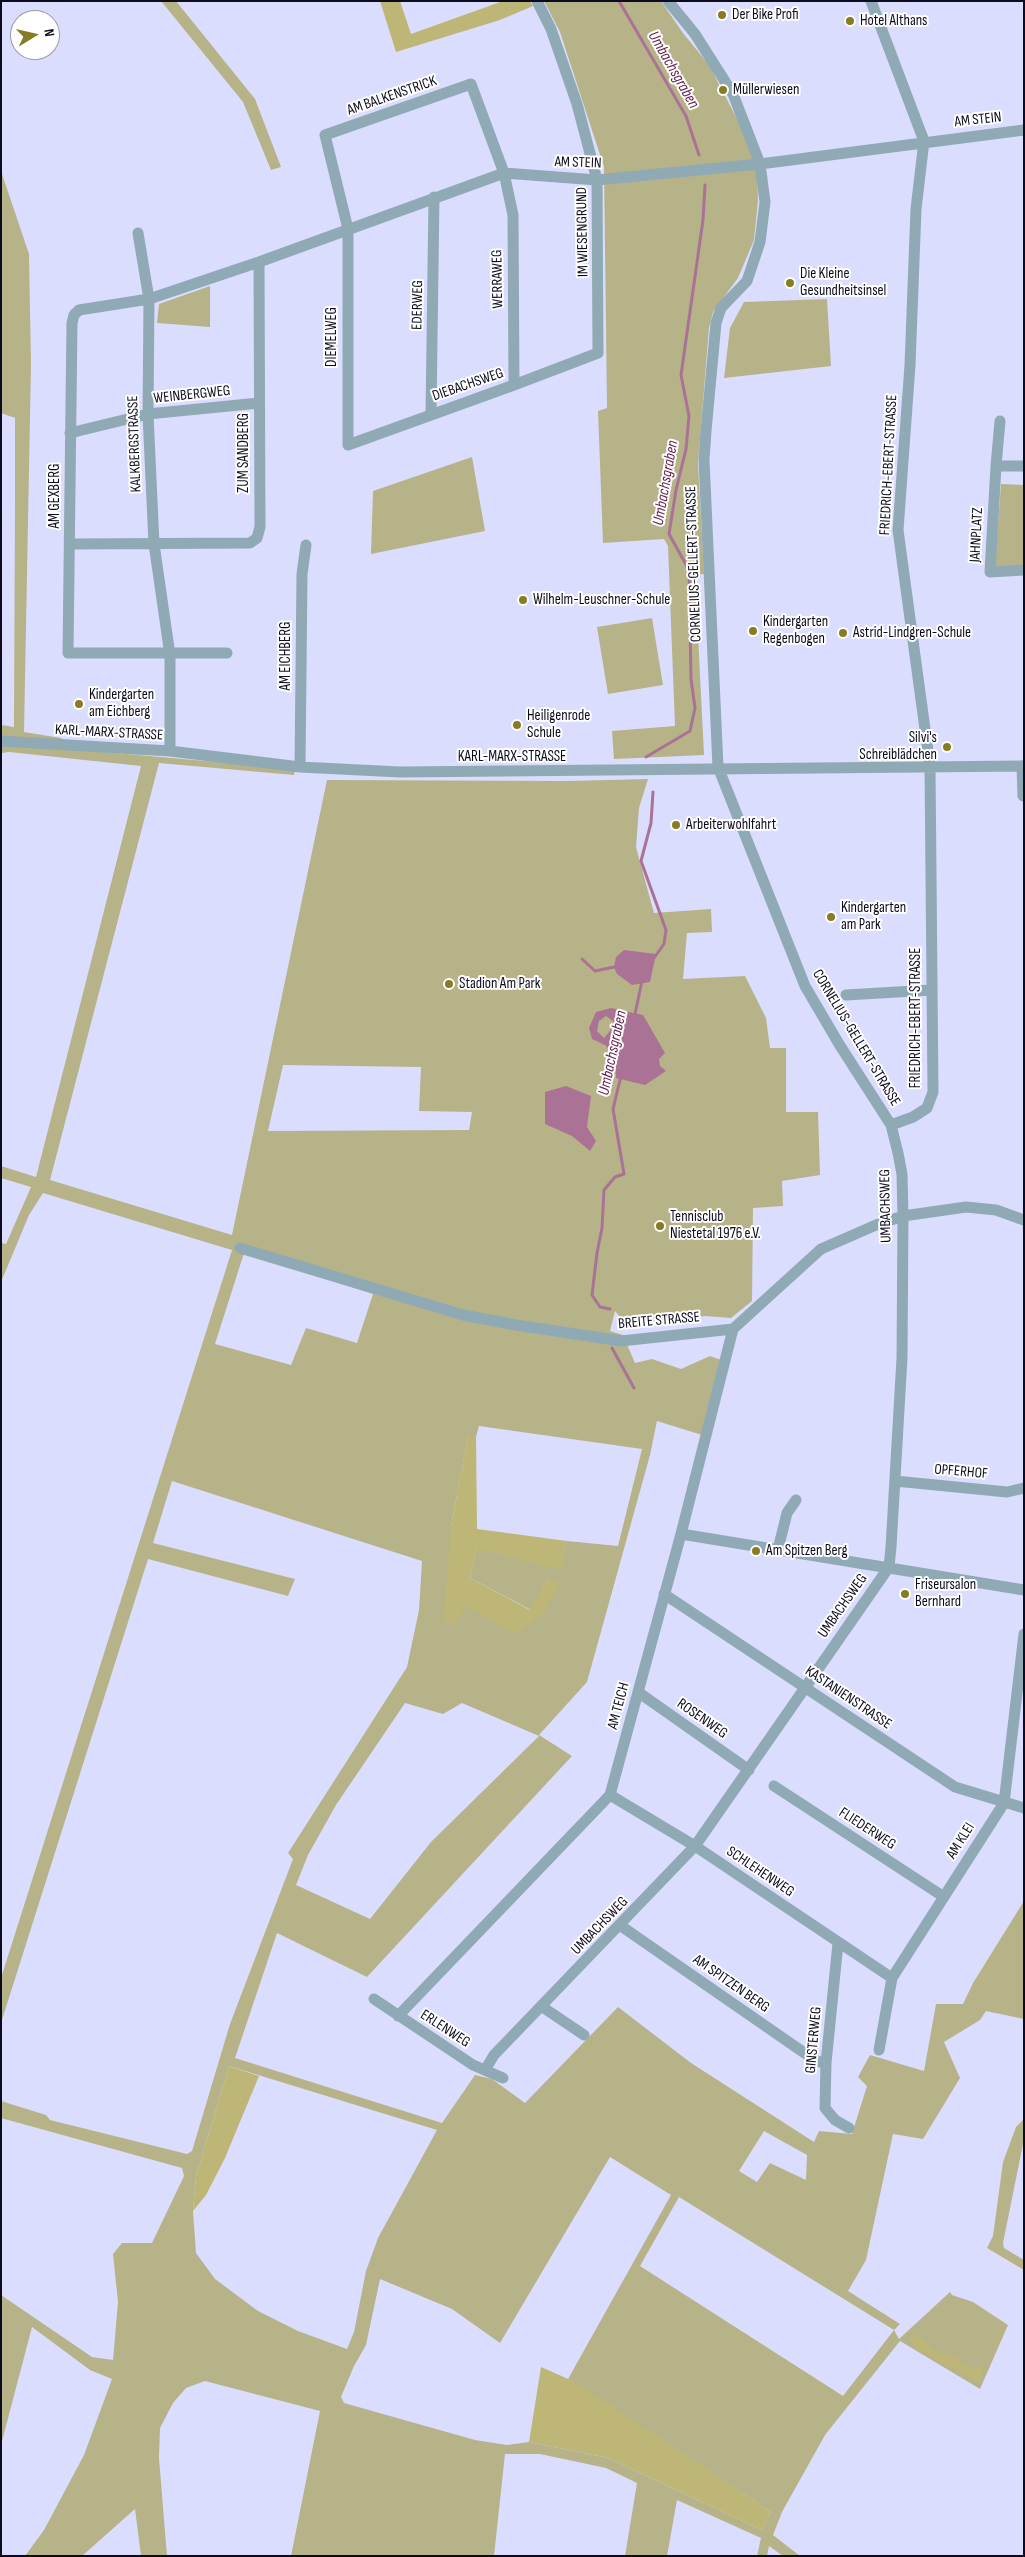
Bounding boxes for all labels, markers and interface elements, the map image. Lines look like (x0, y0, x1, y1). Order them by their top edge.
place label: Der Bike Profi (732, 6, 799, 24)
marker: Der Bike Profi (716, 9, 728, 21)
north arrow (10, 10, 60, 60)
place label: Hotel Althans (860, 12, 927, 30)
marker: Hotel Althans (844, 15, 856, 27)
text: N (40, 28, 58, 38)
water label: Umbachsgraben (643, 28, 703, 112)
street label: AM BALKENSTRICK (345, 72, 439, 120)
place label: Müllerwiesen (733, 81, 799, 99)
marker: Müllerwiesen (717, 84, 729, 96)
street label: AM STEIN (954, 109, 1002, 131)
street label: AM STEIN (554, 153, 602, 173)
street label: IM WIESENGRUND (573, 187, 593, 277)
street label: WERRAWEG (488, 249, 508, 309)
place label: Die Kleine Gesundheitsinsel (800, 265, 886, 300)
marker: Die Kleine Gesundheitsinsel (784, 277, 796, 289)
street label: EDERWEG (409, 280, 427, 330)
street label: DIEMELWEG (323, 307, 341, 367)
street label: DIEBACHSWEG (430, 364, 506, 406)
street label: WEINBERGWEG (153, 382, 231, 408)
street label: FRIEDRICH-EBERT-STRASSE (876, 394, 902, 536)
street label: KALKBERGSTRASSE (124, 395, 146, 493)
street label: ZUM SANDBERG (235, 413, 253, 493)
water label: Umbachsgraben (649, 439, 683, 527)
street label: AM GEXBERG (46, 464, 64, 528)
street label: CORNELIUS-GELLERT-STRASSE (682, 486, 706, 642)
street label: JAHNPLATZ (967, 507, 987, 563)
place label: Wilhelm-Leuschner-Schule (533, 591, 670, 609)
marker: Wilhelm-Leuschner-Schule (517, 594, 529, 606)
place label: Kindergarten Regenbogen (763, 613, 828, 648)
street label: AM EICHBERG (277, 621, 295, 691)
place label: Astrid-Lindgren-Schule (853, 624, 971, 642)
marker: Kindergarten Regenbogen (747, 625, 759, 637)
marker: Astrid-Lindgren-Schule (837, 627, 849, 639)
place label: Kindergarten am Eichberg (89, 686, 154, 721)
marker: Kindergarten am Eichberg (73, 698, 85, 710)
place label: Heiligenrode Schule (527, 707, 590, 742)
marker: Heiligenrode Schule (511, 719, 523, 731)
street label: KARL-MARX-STRASSE (54, 721, 164, 745)
place label: Silvi's Schreiblädchen (859, 729, 937, 764)
marker: Silvi's Schreiblädchen (941, 741, 953, 753)
street label: KARL-MARX-STRASSE (458, 748, 566, 766)
place label: Arbeiterwohlfahrt (686, 816, 776, 834)
marker: Arbeiterwohlfahrt (670, 819, 682, 831)
place label: Kindergarten am Park (841, 899, 906, 934)
marker: Kindergarten am Park (825, 911, 837, 923)
street label: FRIEDRICH-EBERT-STRASSE (907, 948, 925, 1088)
street label: CORNELIUS-GELLERT-STRASSE (808, 966, 904, 1110)
place label: Stadion Am Park (459, 975, 540, 993)
marker: Stadion Am Park (443, 978, 455, 990)
water label: Umbachsgraben (595, 1009, 631, 1097)
street label: UMBACHSWEG (876, 1169, 896, 1243)
place label: Tennisclub Niestetal 1976 e.V. (670, 1208, 761, 1243)
marker: Tennisclub Niestetal 1976 e.V. (654, 1220, 666, 1232)
street label: BREITE STRASSE (617, 1308, 701, 1334)
street label: OPFERHOF (933, 1461, 989, 1483)
place label: Am Spitzen Berg (766, 1542, 847, 1560)
marker: Am Spitzen Berg (750, 1545, 762, 1557)
street label: UMBACHSWEG (814, 1571, 872, 1641)
place label: Friseursalon Bernhard (915, 1576, 976, 1611)
marker: Friseursalon Bernhard (899, 1588, 911, 1600)
street label: KASTANIENSTRASSE (801, 1662, 895, 1734)
street label: AM TEICH (604, 1681, 634, 1731)
street label: ROSENWEG (673, 1695, 731, 1743)
street label: FLIEDERWEG (835, 1804, 899, 1854)
street label: AM KLEI (943, 1820, 979, 1862)
street label: SCHLEHENWEG (723, 1843, 797, 1901)
street label: UMBACHSWEG (568, 1893, 632, 1959)
street label: AM SPITZEN BERG (689, 1951, 773, 2017)
street label: ERLENWEG (417, 2006, 473, 2052)
street label: GINSTERWEG (802, 2006, 826, 2074)

